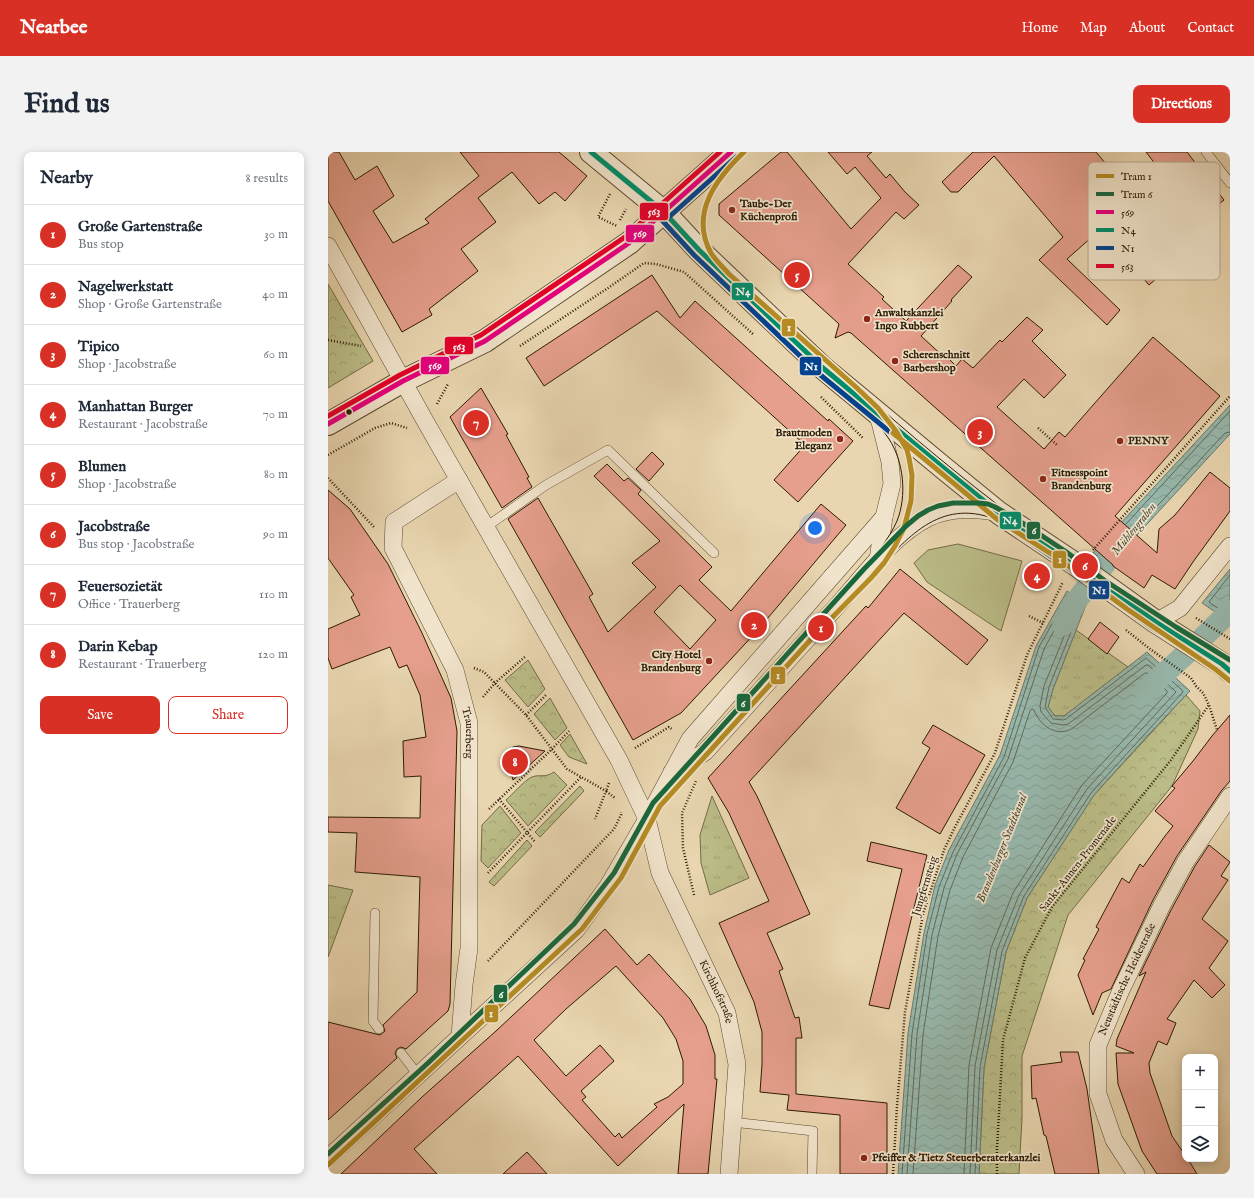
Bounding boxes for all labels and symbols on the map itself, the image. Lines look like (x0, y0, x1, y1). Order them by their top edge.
legend (1088, 162, 1220, 280)
text: Tram 1 (1121, 170, 1152, 184)
text: Tram 6 (1121, 188, 1153, 202)
place label: Taube-Der Küchenprofi (739, 197, 798, 224)
line badge: 563 (639, 202, 669, 221)
text: 563 (648, 205, 660, 219)
marker: Taube-Der Küchenprofi (727, 205, 737, 215)
text: 569 (1121, 206, 1135, 220)
line badge: 569 (625, 224, 655, 243)
text: N4 (1121, 224, 1137, 238)
text: 569 (633, 227, 647, 241)
text: N1 (1121, 242, 1135, 256)
pin: 5 (784, 260, 810, 290)
text: 563 (1121, 260, 1134, 274)
line badge: N4 (731, 282, 754, 301)
text: N4 (735, 285, 751, 299)
place label: Anwaltskanzlei Ingo Rubbert (874, 306, 943, 333)
marker: Anwaltskanzlei Ingo Rubbert (862, 314, 872, 324)
line badge: 1 (781, 318, 796, 337)
text: 1 (787, 321, 791, 335)
line badge: 563 (444, 336, 474, 355)
text: 563 (453, 340, 465, 354)
place label: Scherenschnitt Barbershop (903, 348, 970, 375)
line badge: 569 (420, 356, 450, 375)
line badge: N1 (799, 356, 822, 376)
marker: Scherenschnitt Barbershop (890, 356, 900, 366)
text: 569 (428, 359, 442, 373)
text: N1 (803, 360, 818, 374)
unlabelled marker (344, 407, 354, 417)
pin: 7 (463, 408, 489, 438)
pin: 3 (967, 417, 993, 447)
place label: Brautmoden Eleganz (775, 426, 833, 453)
marker: Brautmoden Eleganz (835, 434, 845, 444)
place label: PENNY (1128, 434, 1170, 448)
marker: PENNY (1115, 436, 1125, 446)
place label: Fitnesspoint Brandenburg (1051, 466, 1112, 493)
marker: Fitnesspoint Brandenburg (1038, 474, 1048, 484)
water label: Mühlengraben (1108, 499, 1161, 559)
line badge: N4 (999, 511, 1022, 530)
text: N4 (1002, 514, 1018, 528)
your location (805, 518, 825, 538)
line badge: 6 (1026, 521, 1041, 540)
text: 6 (1032, 524, 1038, 538)
line badge: 1 (1052, 550, 1067, 569)
pin: 6 (1072, 551, 1098, 581)
text: 1 (1058, 553, 1062, 567)
pin: 4 (1024, 561, 1050, 591)
line badge: N1 (1088, 580, 1110, 600)
text: N1 (1091, 584, 1106, 598)
pin: 2 (741, 610, 767, 640)
pin: 1 (808, 613, 834, 643)
place label: City Hotel Brandenburg (641, 648, 702, 675)
marker: City Hotel Brandenburg (704, 656, 714, 666)
line badge: 1 (770, 666, 786, 685)
text: 1 (776, 669, 780, 683)
line badge: 6 (736, 693, 751, 712)
text: 6 (741, 697, 747, 711)
street label: Trauerberg (458, 706, 476, 760)
pin: 8 (502, 747, 528, 777)
water label: Brandenburger Stadtkanal (973, 790, 1032, 905)
street label: Sankt-Annen-Promenade (1036, 813, 1120, 915)
street label: Jungfernsteig (909, 853, 941, 920)
street label: Neustädtische Heidestraße (1096, 921, 1159, 1038)
street label: Kirchhofstraße (696, 958, 736, 1025)
line badge: 6 (493, 984, 508, 1003)
text: 6 (499, 988, 505, 1002)
line badge: 1 (484, 1004, 499, 1023)
text: 1 (489, 1007, 493, 1021)
place label: Pfeiffer & Tietz Steuerberaterkanzlei (872, 1151, 1041, 1165)
marker: Pfeiffer & Tietz Steuerberaterkanzlei (859, 1153, 869, 1163)

